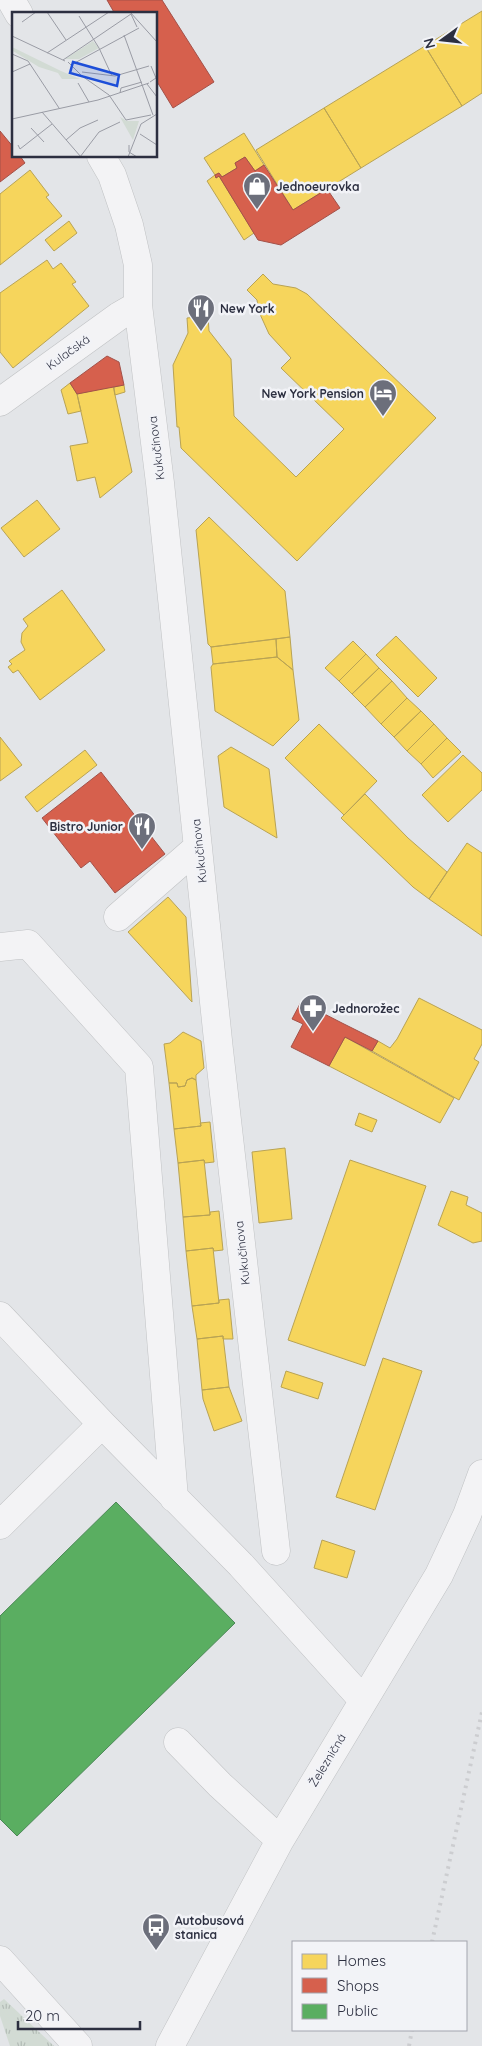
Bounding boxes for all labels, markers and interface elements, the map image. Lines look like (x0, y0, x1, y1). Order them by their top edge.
inset map (12, 12, 158, 158)
north arrow (417, 15, 467, 65)
text: N (419, 36, 439, 51)
shop icon: Jednoeurovka (242, 171, 272, 210)
place label: Jednoeurovka (276, 179, 359, 194)
restaurant icon: New York (186, 293, 216, 332)
place label: New York (220, 301, 275, 316)
street label: Kulačská (43, 331, 93, 373)
hotel icon: New York Pension (368, 378, 398, 417)
place label: New York Pension (261, 386, 364, 401)
street label: Kukučínova (145, 415, 167, 481)
restaurant icon: Bistro Junior (127, 811, 157, 850)
street label: Kukučínova (188, 818, 210, 884)
place label: Bistro Junior (49, 819, 123, 834)
pharmacy icon: Jednorožec (298, 993, 328, 1032)
place label: Jednorožec (332, 1001, 399, 1016)
street label: Kukučínova (231, 1220, 253, 1286)
street label: Železničná (305, 1731, 349, 1789)
bus stop icon: Autobusová stanica (141, 1912, 171, 1951)
place label: Autobusová stanica (175, 1913, 244, 1942)
legend (292, 1941, 467, 2031)
text: Homes (337, 1951, 386, 1970)
text: Shops (337, 1976, 379, 1995)
scale bar (18, 1998, 140, 2030)
text: Public (337, 2001, 378, 2020)
text: 20 m (25, 2006, 60, 2025)

